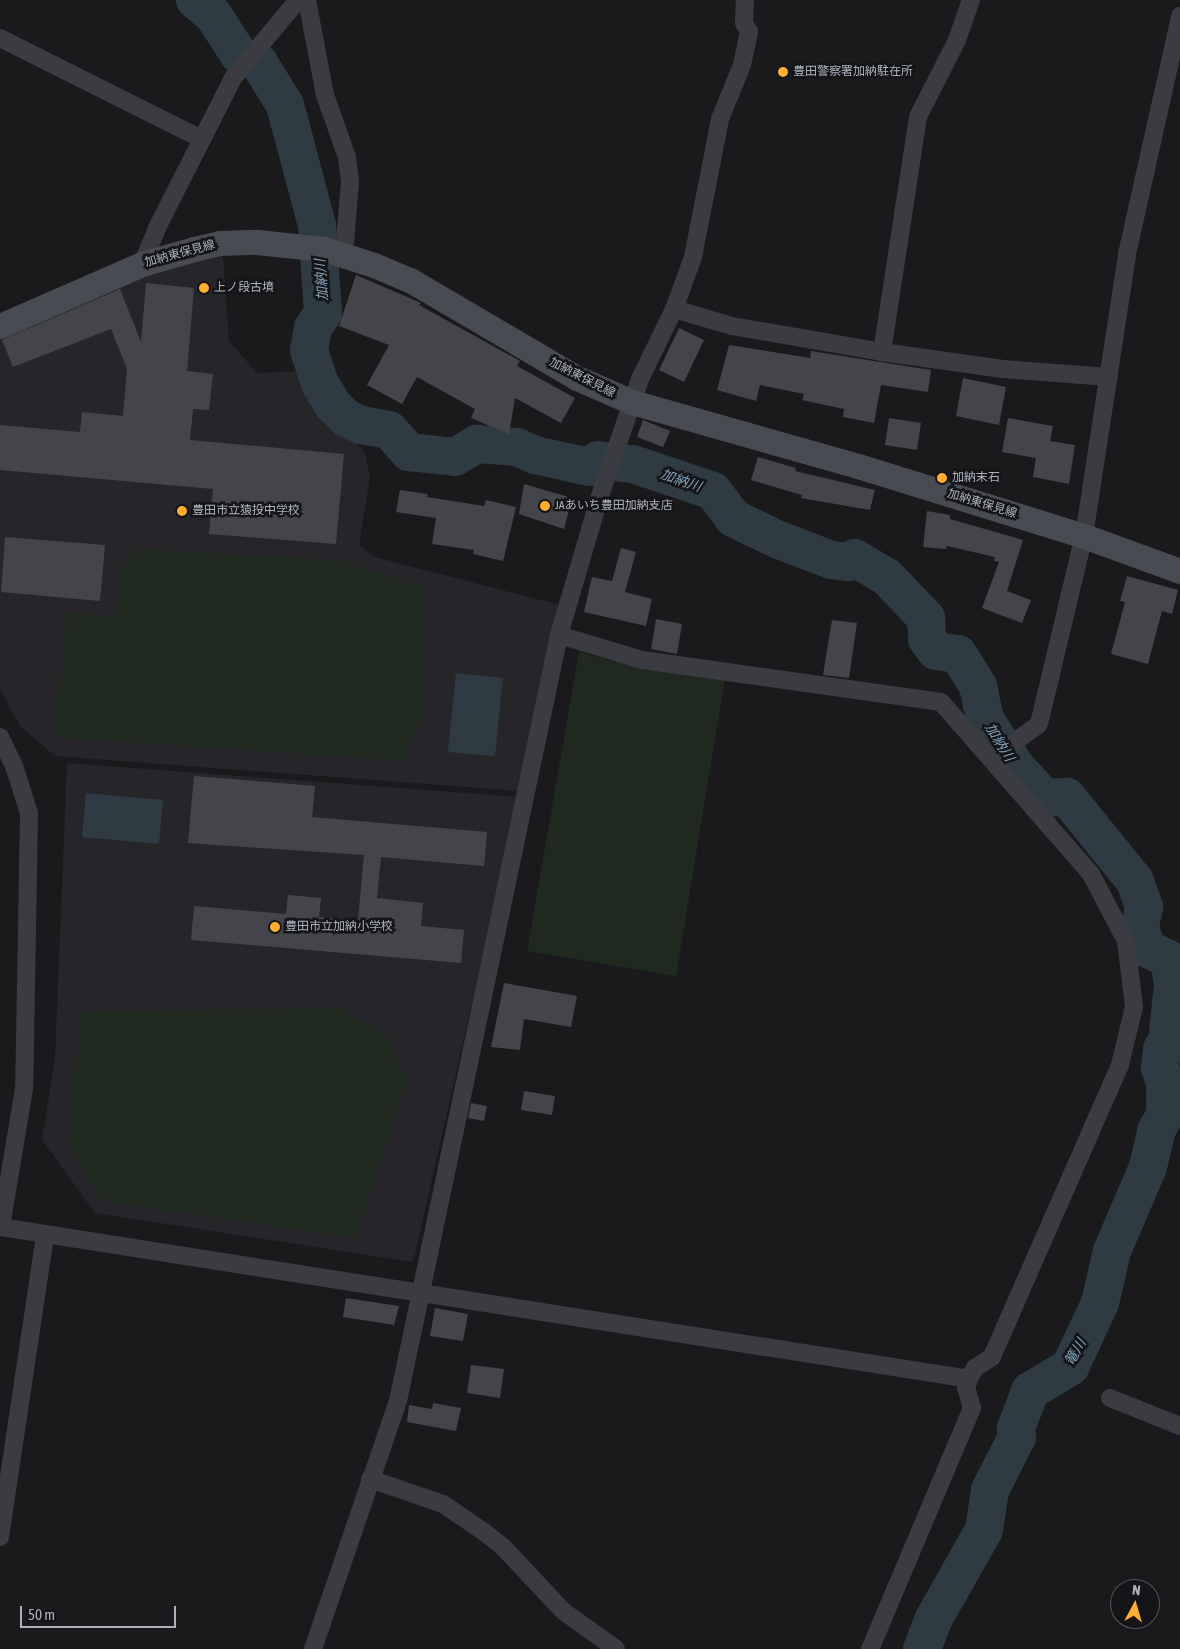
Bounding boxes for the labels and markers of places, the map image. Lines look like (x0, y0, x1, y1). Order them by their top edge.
place label: 豊田警察署加納駐在所 (793, 65, 913, 79)
marker: 豊田警察署加納駐在所 (777, 66, 789, 78)
place label: 上ノ段古墳 (214, 281, 274, 295)
marker: 上ノ段古墳 (198, 282, 210, 294)
place label: 加納末石 (952, 471, 1000, 485)
marker: 加納末石 (936, 472, 948, 484)
place label: JAあいち豊田加納支店 (555, 499, 673, 513)
marker: JAあいち豊田加納支店 (539, 500, 551, 512)
place label: 豊田市立猿投中学校 (192, 504, 300, 518)
marker: 豊田市立猿投中学校 (176, 505, 188, 517)
place label: 豊田市立加納小学校 (285, 920, 393, 934)
marker: 豊田市立加納小学校 (269, 921, 281, 933)

